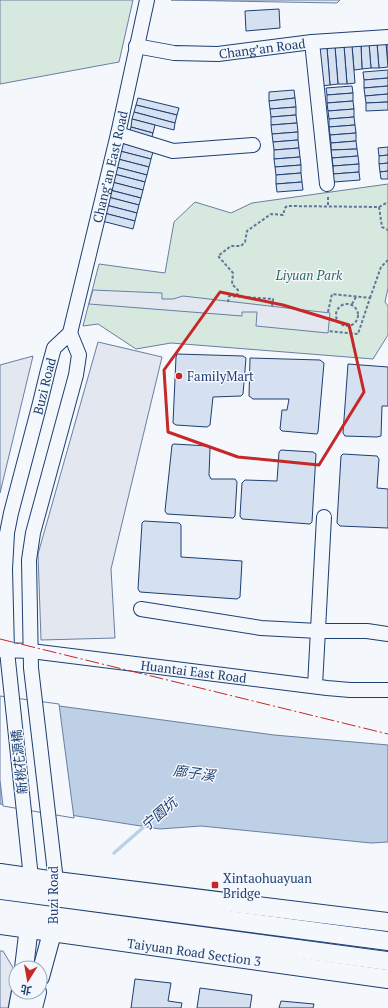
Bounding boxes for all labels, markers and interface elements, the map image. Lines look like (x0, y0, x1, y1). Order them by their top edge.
street label: Chang’an Road (218, 34, 306, 63)
street label: Chang’an East Road (88, 109, 132, 225)
park label: Liyuan Park (275, 266, 343, 284)
street label: Buzi Road (28, 356, 60, 416)
place label: FamilyMart (187, 367, 254, 385)
marker: FamilyMart (174, 371, 184, 381)
street label: Huantai East Road (140, 656, 248, 687)
street label: 新桃花源橋 (7, 729, 31, 795)
water label: 廍子溪 (172, 760, 218, 785)
water label: 宁園坑 (137, 791, 182, 835)
street label: Buzi Road (44, 866, 62, 924)
place label: Xintaohuayuan Bridge (223, 869, 312, 902)
marker: Xintaohuayuan Bridge (210, 880, 220, 890)
street label: Taiyuan Road Section 3 (126, 934, 262, 970)
north arrow (8, 960, 48, 1000)
text: 北 (19, 982, 33, 998)

